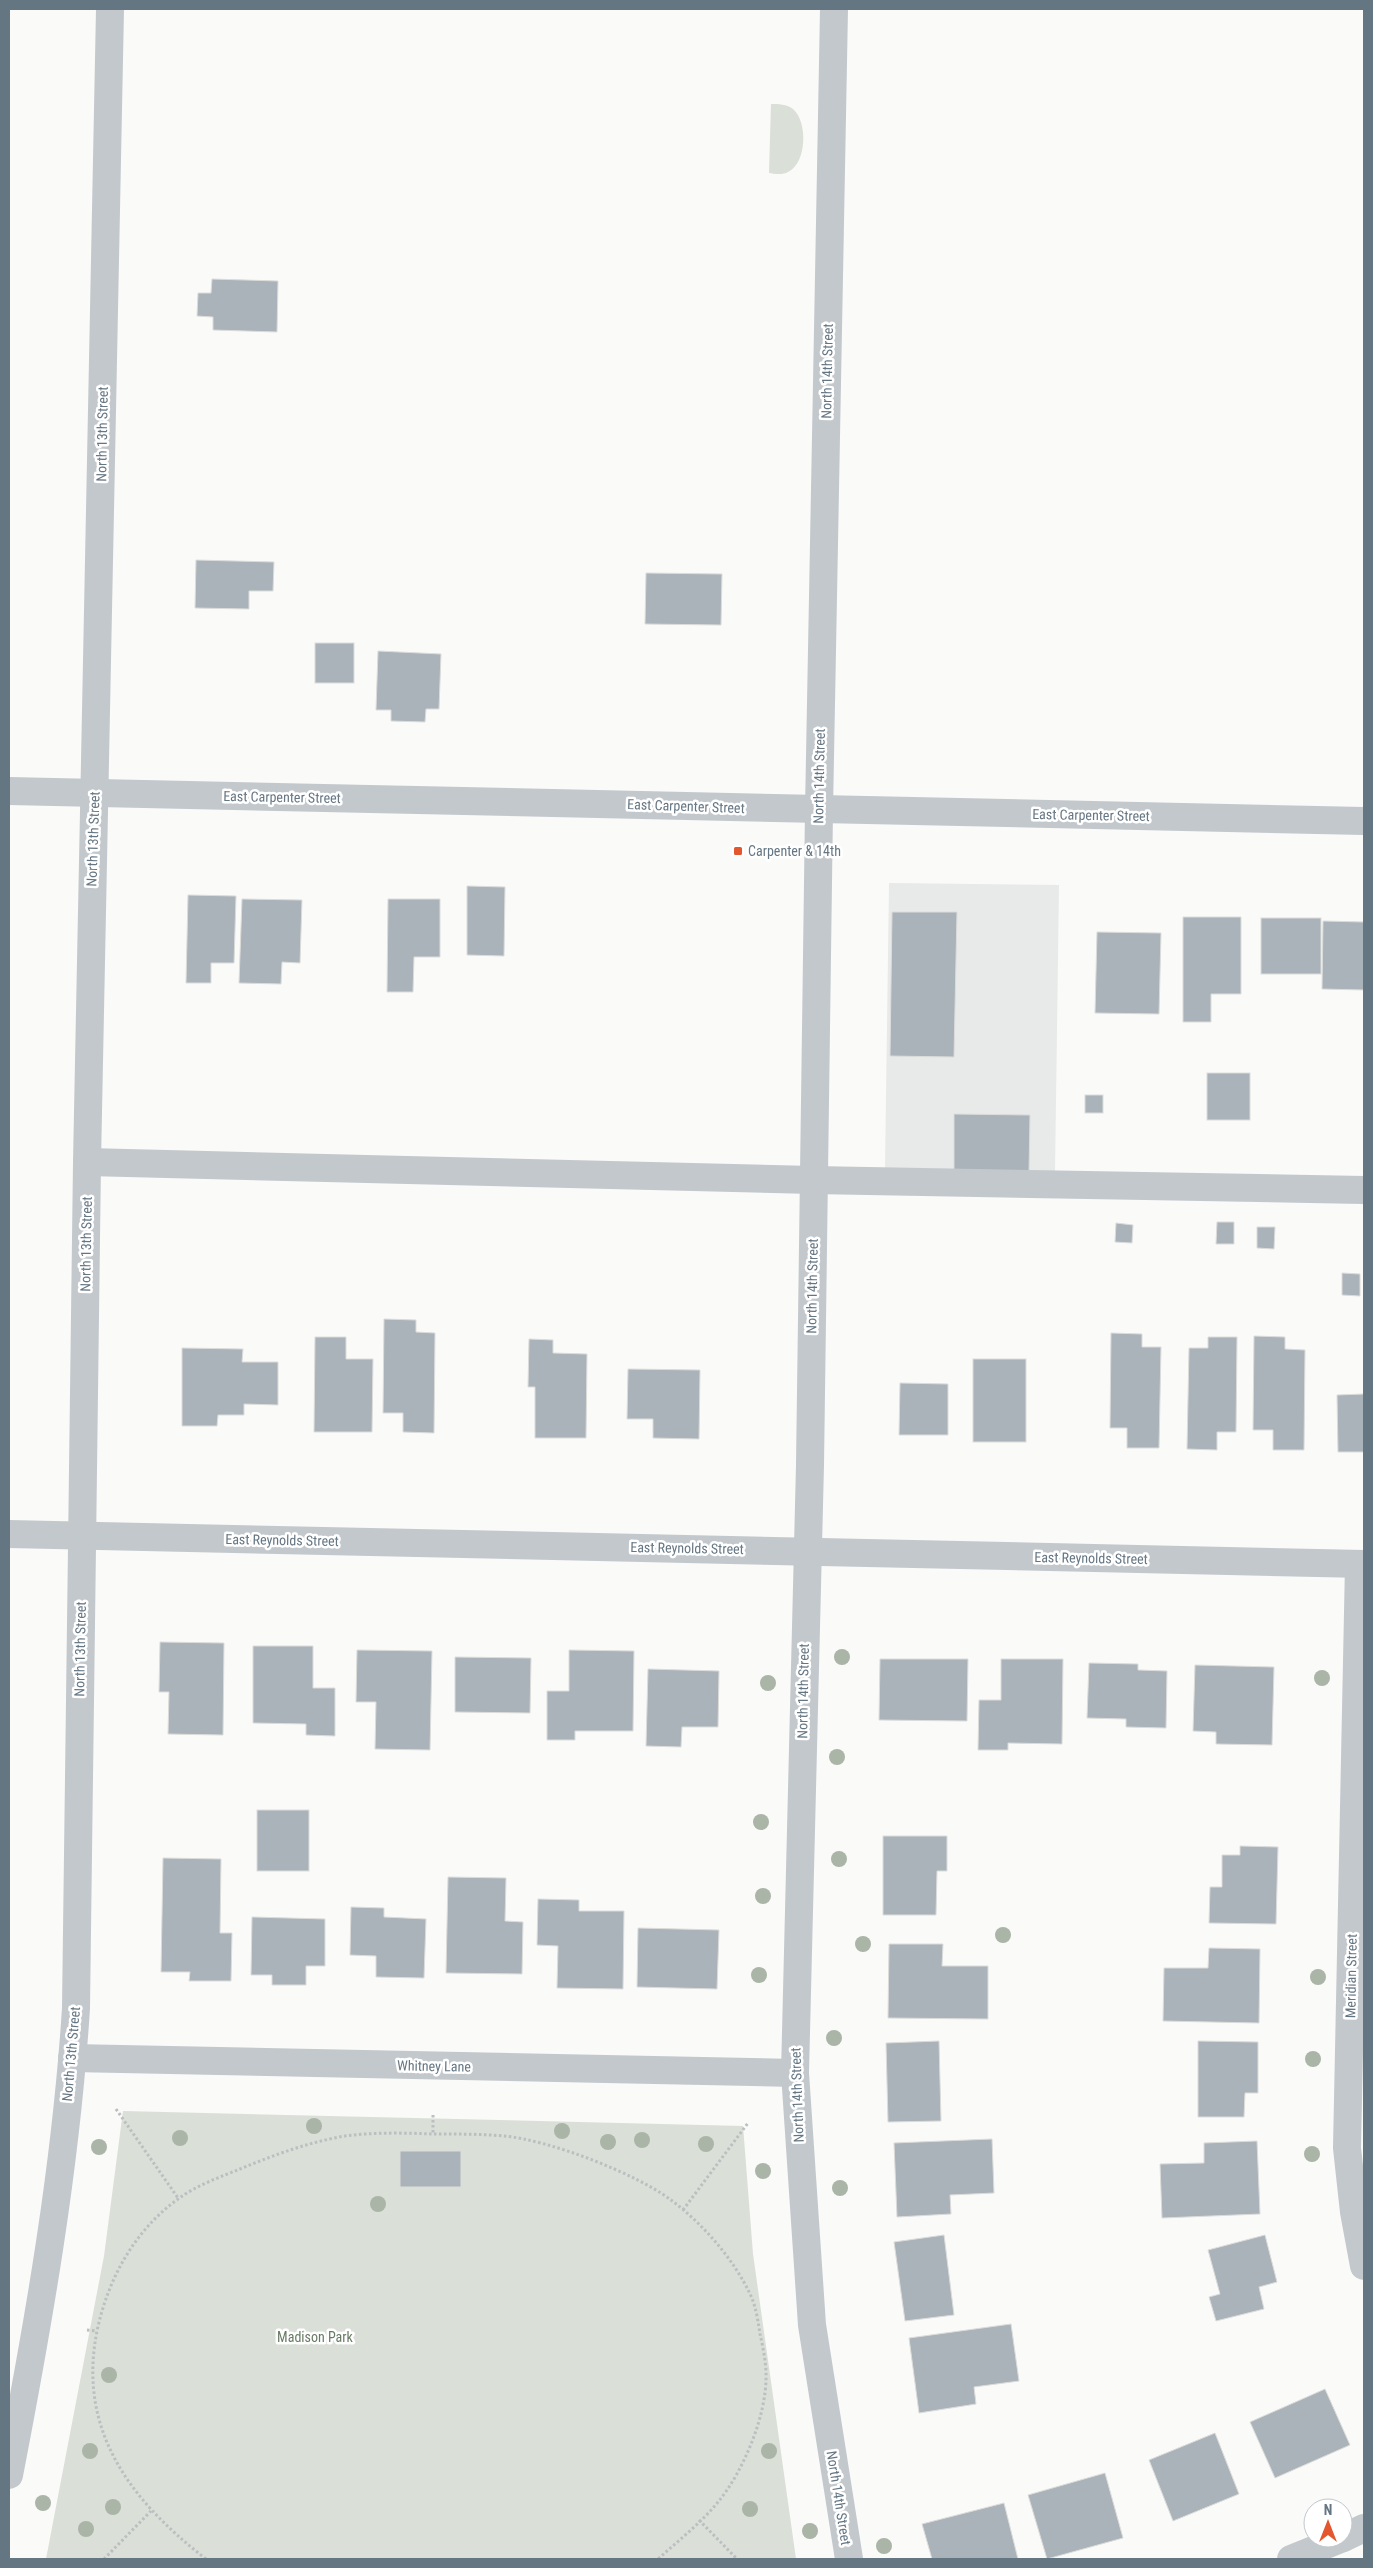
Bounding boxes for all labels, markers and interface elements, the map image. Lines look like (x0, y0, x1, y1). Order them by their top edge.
street label: North 14th Street (818, 323, 836, 419)
street label: North 13th Street (93, 386, 111, 482)
street label: North 14th Street (810, 728, 828, 824)
street label: East Carpenter Street (223, 788, 341, 806)
street label: North 13th Street (83, 791, 103, 887)
street label: East Carpenter Street (627, 796, 745, 816)
street label: East Carpenter Street (1032, 806, 1150, 824)
place label: Carpenter & 14th (748, 843, 841, 859)
marker: Carpenter & 14th (732, 845, 744, 857)
street label: North 13th Street (77, 1196, 95, 1292)
street label: North 14th Street (803, 1238, 821, 1334)
street label: East Reynolds Street (225, 1531, 339, 1549)
street label: East Reynolds Street (630, 1539, 744, 1557)
street label: East Reynolds Street (1034, 1549, 1148, 1567)
street label: North 13th Street (71, 1601, 89, 1697)
street label: North 14th Street (794, 1643, 812, 1739)
street label: Meridian Street (1342, 1934, 1360, 2018)
street label: North 13th Street (59, 2006, 83, 2102)
street label: North 14th Street (787, 2047, 807, 2143)
street label: Whitney Lane (397, 2057, 471, 2075)
park label: Madison Park (277, 2329, 354, 2345)
street label: North 14th Street (824, 2450, 854, 2546)
north arrow (1303, 2498, 1353, 2548)
text: N (1324, 2502, 1332, 2518)

